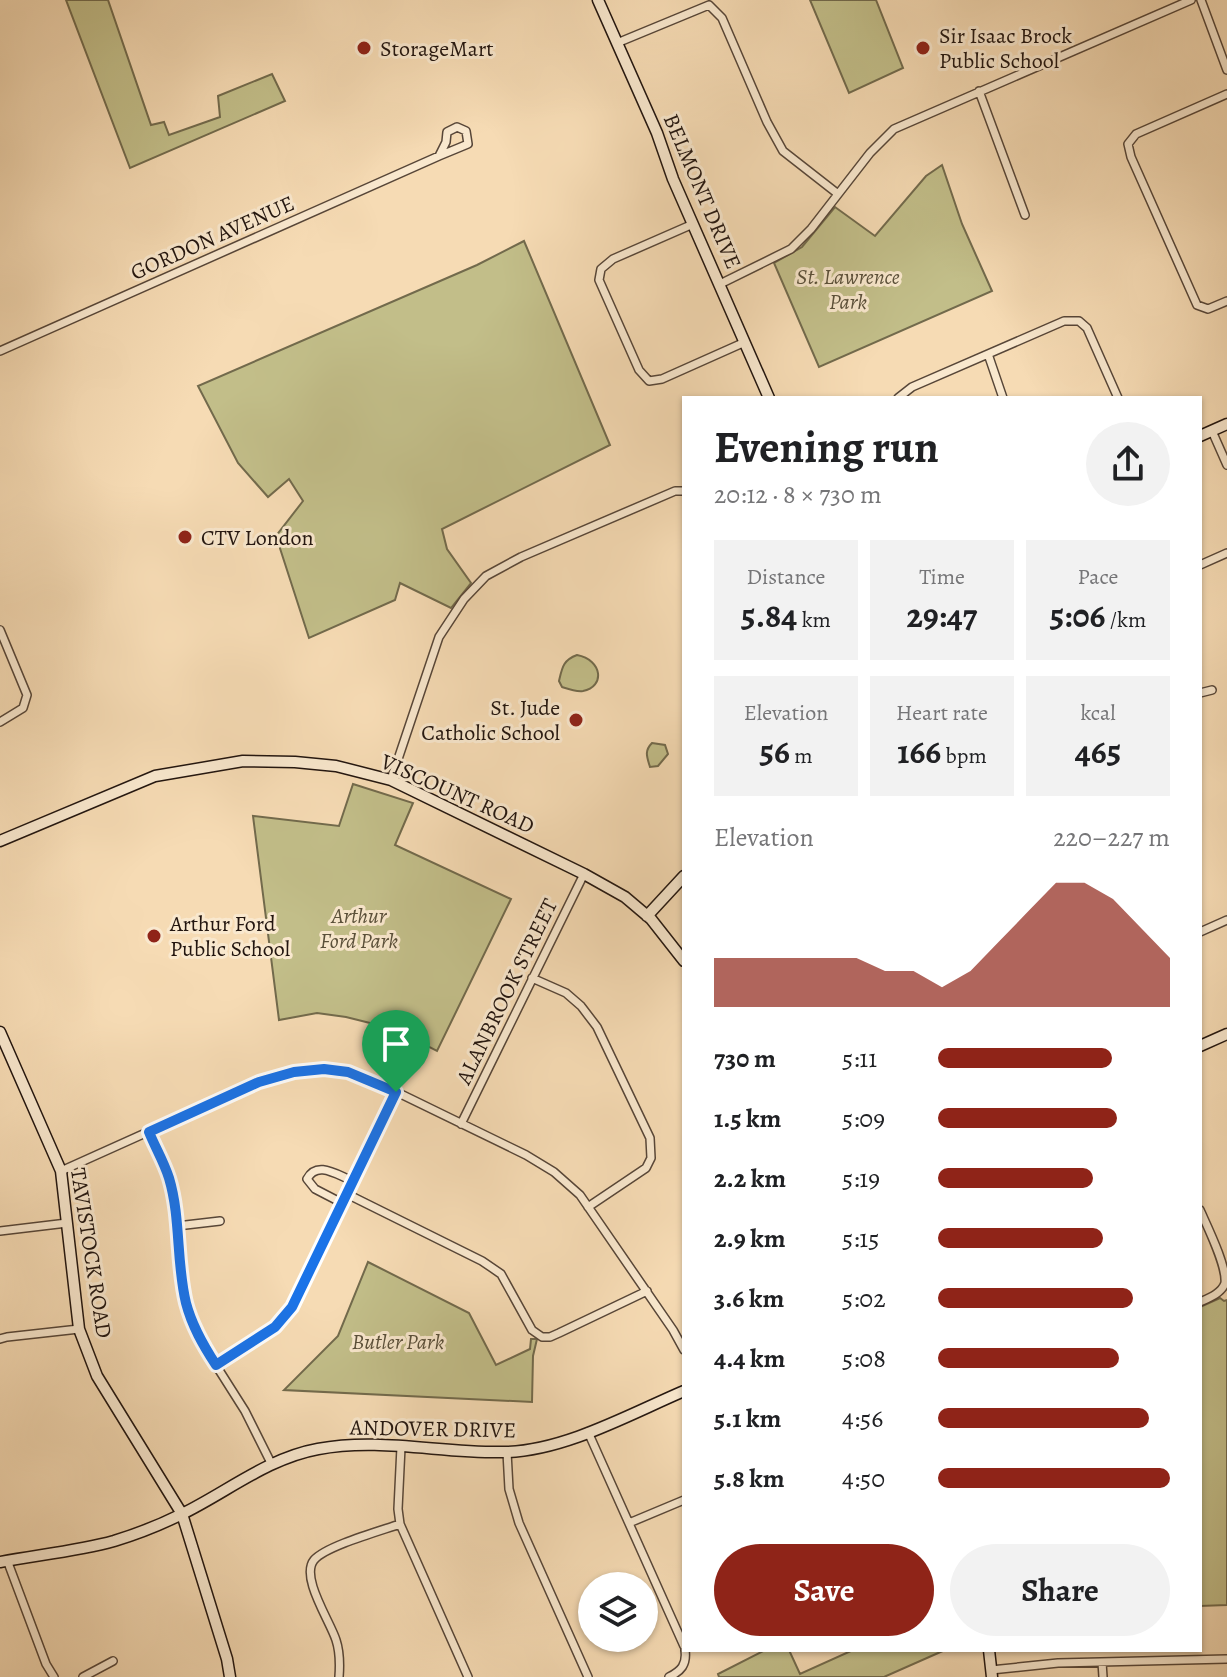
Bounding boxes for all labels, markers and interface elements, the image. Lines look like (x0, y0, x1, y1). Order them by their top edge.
place label: Sir Isaac Brock Public School (939, 21, 1072, 76)
place label: StorageMart (380, 34, 494, 64)
marker: StorageMart (355, 39, 373, 57)
marker: Sir Isaac Brock Public School (914, 39, 932, 57)
street label: BELMONT DRIVE (656, 109, 748, 274)
street label: GORDON AVENUE (126, 188, 299, 287)
park label: St. Lawrence Park (796, 262, 900, 317)
text: Evening run (714, 417, 939, 477)
button: share (1086, 422, 1170, 506)
text: 20:12 · 8 × 730 m (714, 477, 882, 512)
place label: CTV London (201, 523, 314, 553)
marker: CTV London (176, 528, 194, 546)
text: Distance (747, 562, 825, 592)
text: Time (919, 562, 965, 592)
text: Pace (1078, 562, 1118, 592)
text: 5.84 (741, 592, 797, 639)
text: 29:47 (907, 592, 977, 639)
text: 5:06 (1050, 592, 1105, 639)
text: km (797, 605, 831, 635)
text: /km (1105, 605, 1146, 635)
place label: St. Jude Catholic School (421, 693, 560, 748)
text: Elevation (744, 698, 828, 728)
text: Heart rate (896, 698, 988, 728)
text: kcal (1080, 698, 1116, 728)
marker: St. Jude Catholic School (567, 711, 585, 729)
text: 56 (759, 728, 790, 775)
text: 166 (897, 728, 941, 775)
text: 465 (1075, 728, 1121, 775)
text: m (790, 741, 813, 771)
text: bpm (941, 741, 987, 771)
street label: VISCOUNT ROAD (375, 746, 539, 841)
text: Elevation (714, 820, 814, 855)
text: 220–227 m (1053, 820, 1170, 855)
street label: ALANBROOK STREET (448, 893, 565, 1090)
park label: Arthur Ford Park (320, 901, 398, 956)
place label: Arthur Ford Public School (169, 909, 290, 964)
marker: Arthur Ford Public School (145, 927, 163, 945)
pin (362, 1010, 430, 1092)
icon: arrive (374, 1022, 418, 1066)
text: 730 m (714, 1041, 776, 1076)
text: 5:11 (842, 1041, 877, 1076)
text: 1.5 km (714, 1101, 781, 1136)
text: 5:09 (842, 1101, 885, 1136)
text: 2.2 km (714, 1161, 786, 1196)
text: 5:19 (842, 1161, 880, 1196)
street label: TAVISTOCK ROAD (63, 1166, 119, 1340)
text: 2.9 km (714, 1221, 786, 1256)
text: 5:15 (842, 1221, 879, 1256)
text: 3.6 km (714, 1281, 784, 1316)
text: 5:02 (842, 1281, 886, 1316)
park label: Butler Park (352, 1327, 444, 1357)
text: 4.4 km (714, 1341, 785, 1376)
text: 5:08 (842, 1341, 886, 1376)
text: 5.1 km (714, 1401, 781, 1436)
text: 4:56 (842, 1401, 883, 1436)
street label: ANDOVER DRIVE (349, 1413, 516, 1445)
text: 5.8 km (714, 1461, 785, 1496)
text: 4:50 (842, 1461, 885, 1496)
button: Save (714, 1544, 934, 1636)
button: Share (950, 1544, 1170, 1636)
map controls (578, 1572, 658, 1652)
button: layers (578, 1572, 658, 1652)

